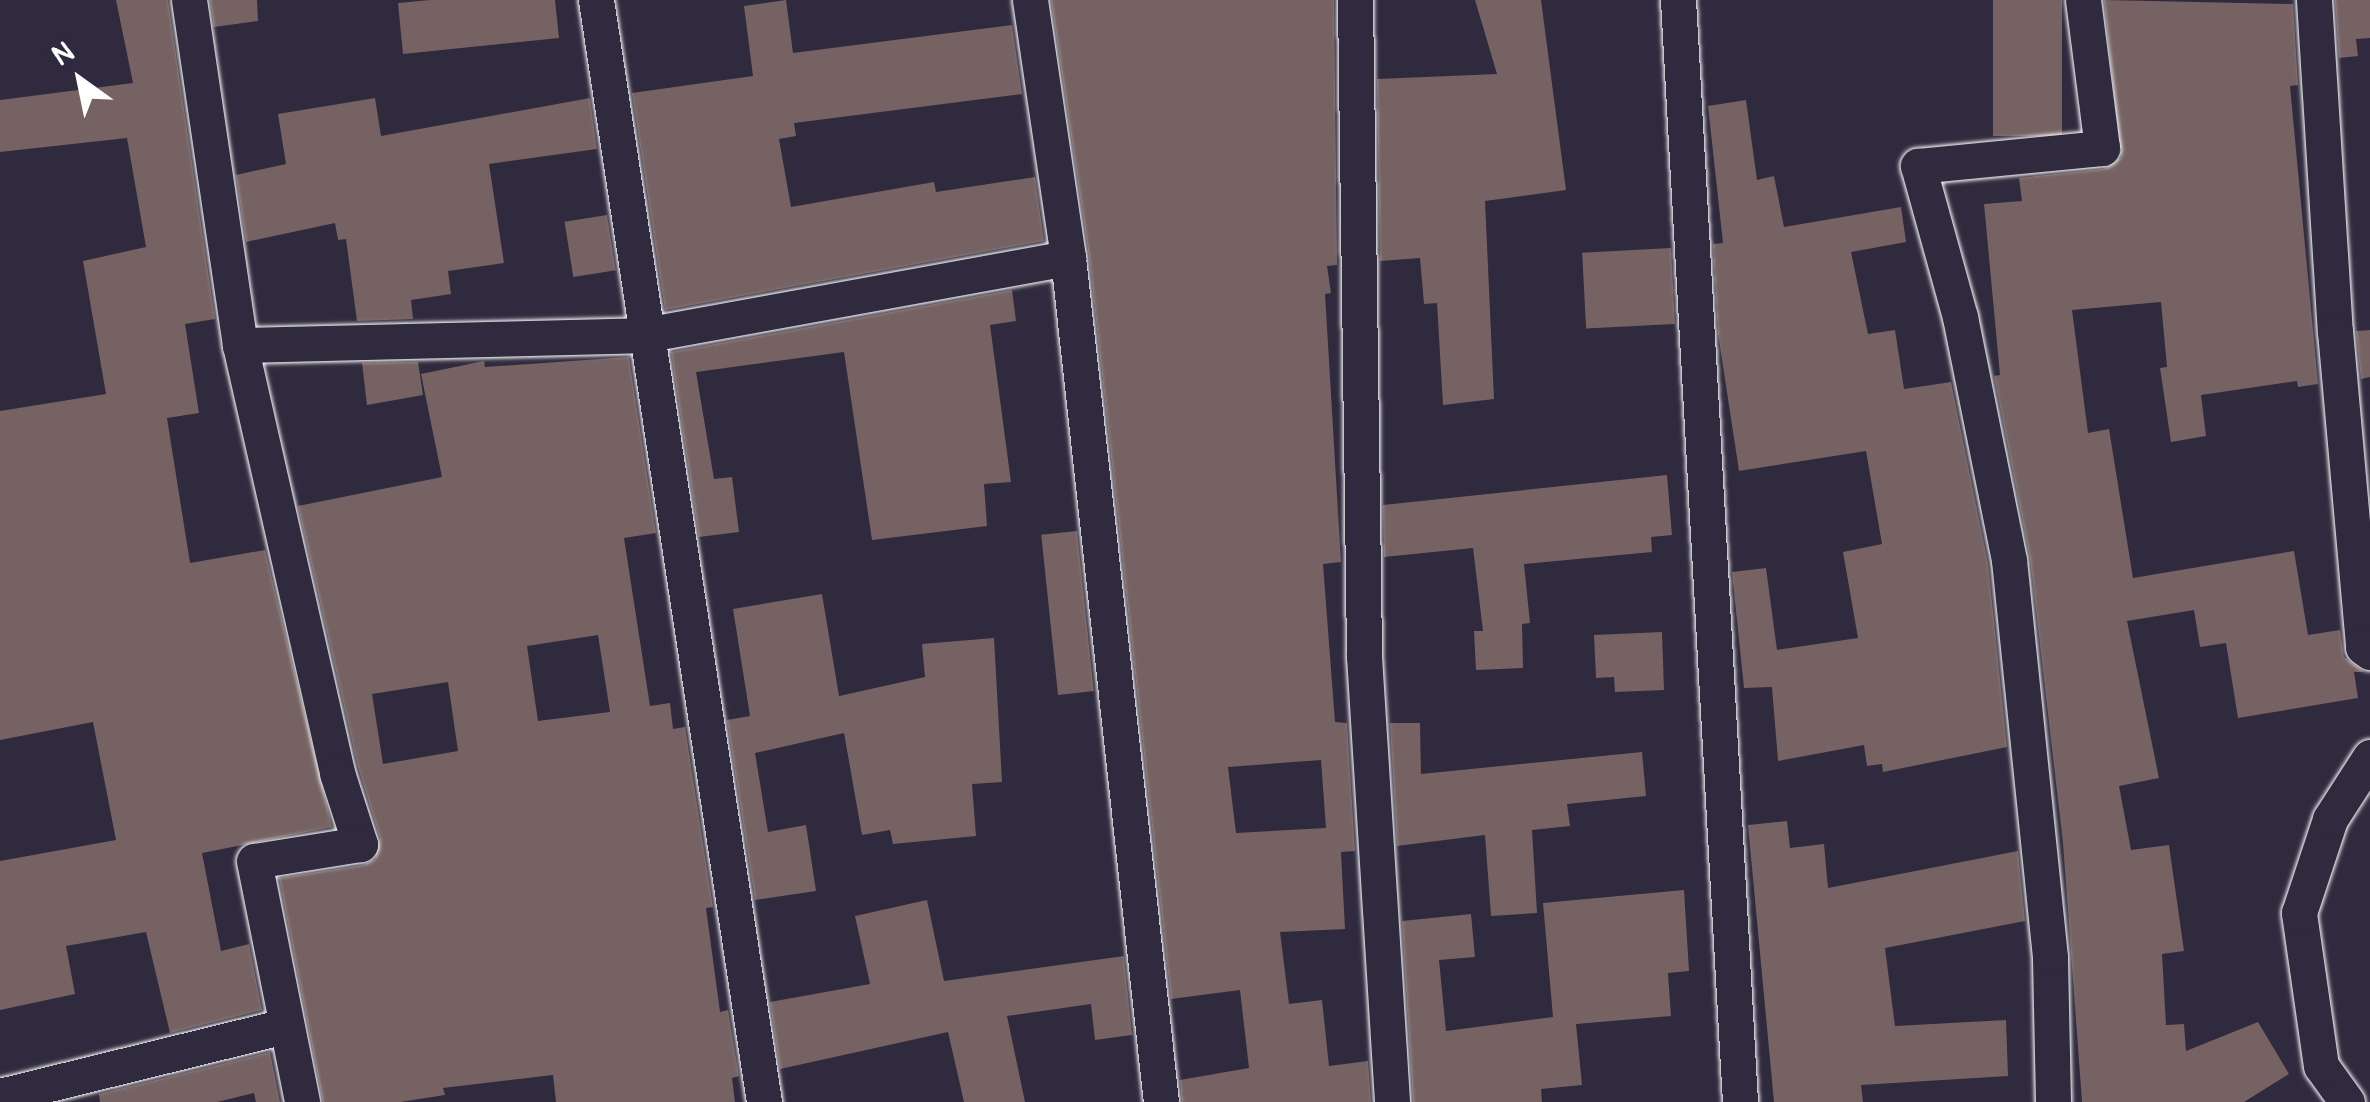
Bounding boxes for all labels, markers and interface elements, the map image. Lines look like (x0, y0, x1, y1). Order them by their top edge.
north arrow (30, 30, 130, 130)
text: N (46, 35, 81, 74)

